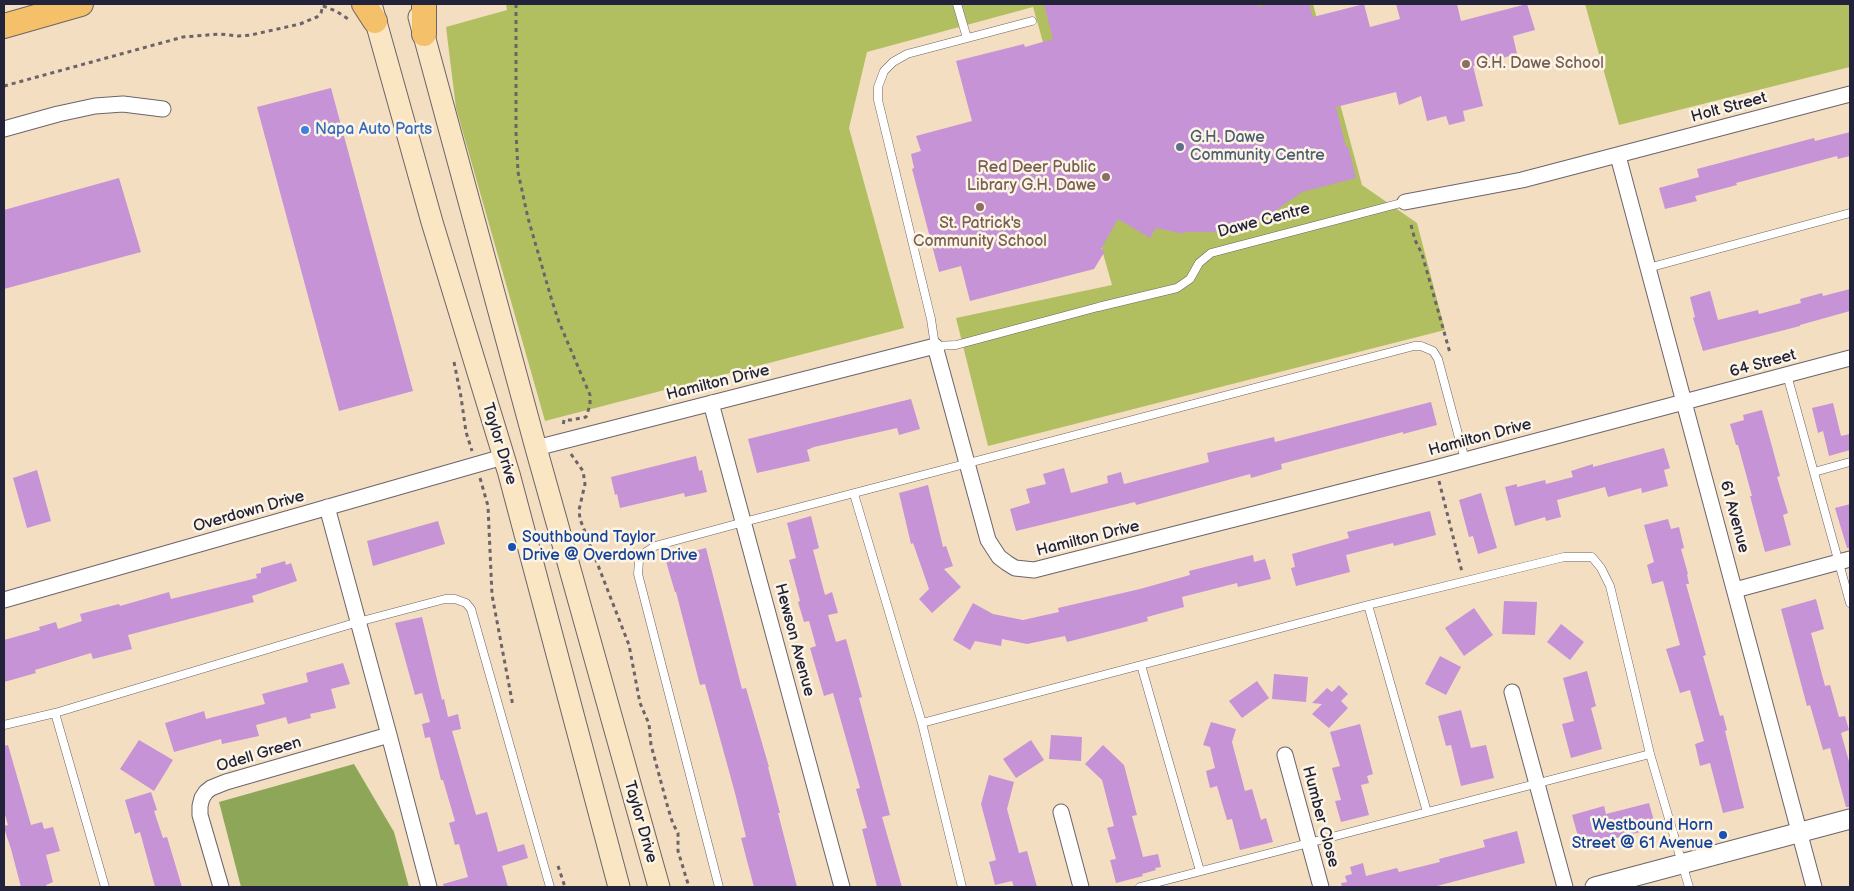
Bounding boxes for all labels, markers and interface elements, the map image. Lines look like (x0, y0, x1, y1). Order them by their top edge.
place label: G.H. Dawe School (1476, 54, 1604, 74)
marker: G.H. Dawe School (1460, 58, 1472, 70)
street label: Holt Street (1689, 89, 1769, 127)
place label: Napa Auto Parts (315, 120, 432, 140)
marker: Napa Auto Parts (299, 124, 311, 136)
place label: G.H. Dawe Community Centre (1190, 128, 1325, 166)
marker: G.H. Dawe Community Centre (1174, 141, 1186, 153)
place label: Red Deer Public Library G.H. Dawe (967, 158, 1096, 196)
marker: Red Deer Public Library G.H. Dawe (1100, 171, 1112, 183)
street label: Dawe Centre (1216, 199, 1312, 243)
marker: St. Patrick's Community School (974, 201, 986, 213)
place label: St. Patrick's Community School (913, 214, 1047, 252)
street label: 64 Street (1728, 346, 1798, 382)
street label: Hamilton Drive (664, 361, 772, 405)
street label: Taylor Drive (477, 401, 521, 487)
street label: Hamilton Drive (1426, 415, 1534, 461)
street label: 61 Avenue (1715, 479, 1753, 555)
street label: Overdown Drive (191, 487, 307, 537)
street label: Hamilton Drive (1034, 517, 1142, 561)
place label: Southbound Taylor Drive @ Overdown Drive (522, 528, 698, 566)
marker: Southbound Taylor Drive @ Overdown Drive (506, 541, 518, 553)
street label: Hewson Avenue (770, 582, 818, 698)
street label: Odell Green (214, 733, 304, 777)
street label: Humber Close (1297, 764, 1343, 870)
street label: Taylor Drive (619, 779, 661, 865)
place label: Westbound Horn Street @ 61 Avenue (1572, 816, 1713, 854)
marker: Westbound Horn Street @ 61 Avenue (1717, 829, 1729, 841)

